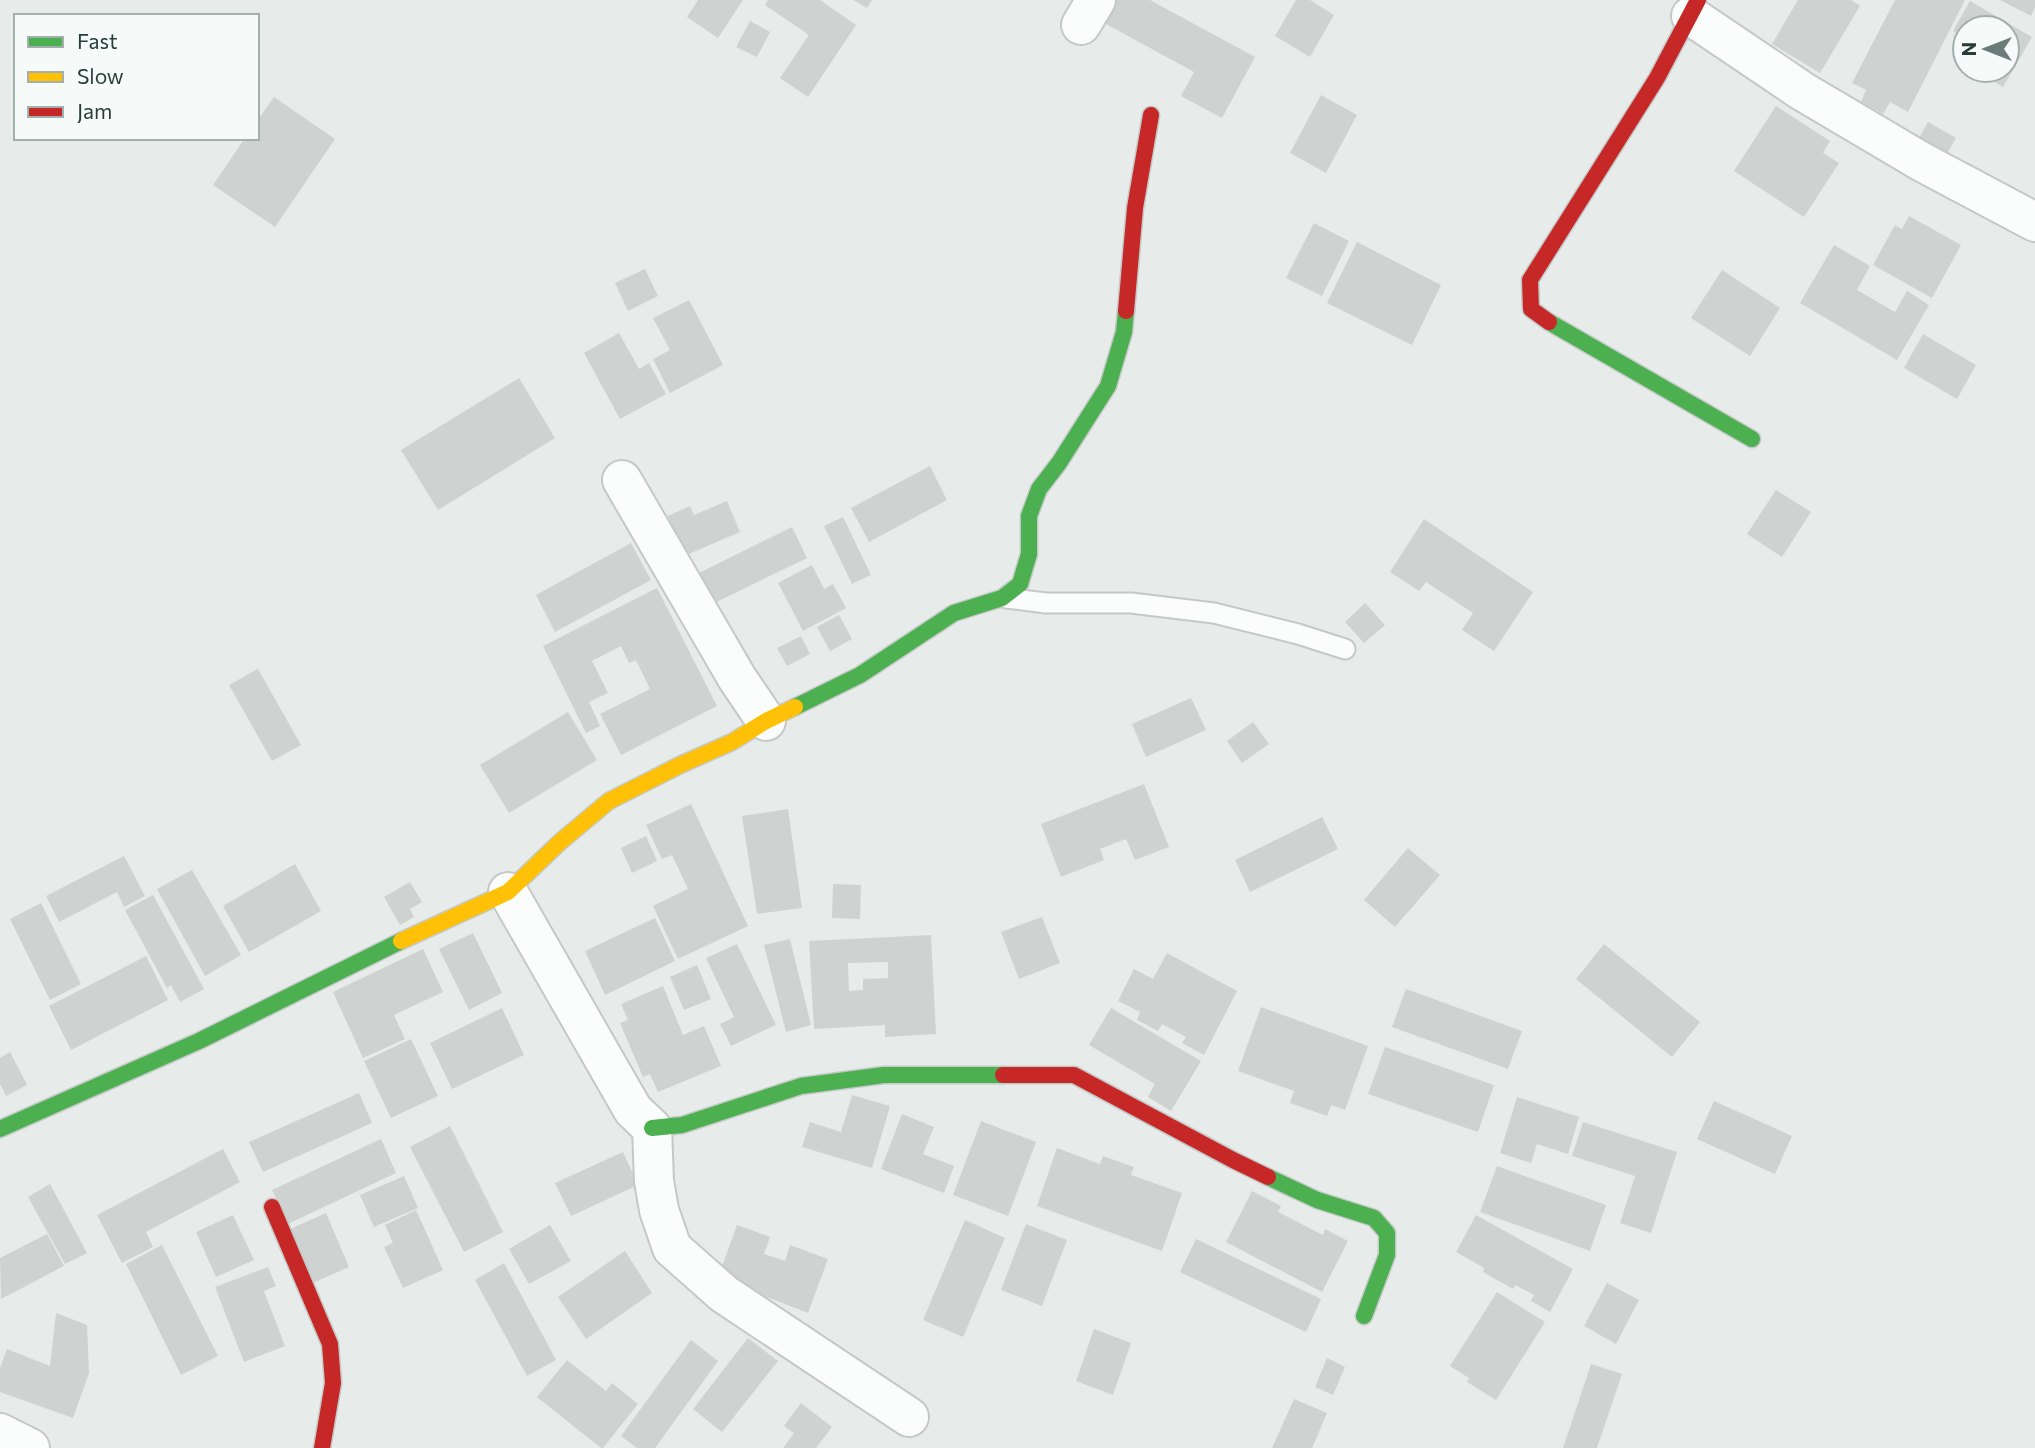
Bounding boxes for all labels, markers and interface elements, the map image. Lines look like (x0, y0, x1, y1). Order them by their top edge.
legend (14, 14, 259, 140)
north arrow (1951, 14, 2021, 84)
text: Fast (77, 28, 118, 53)
text: N (1957, 42, 1980, 56)
text: Slow (77, 63, 124, 88)
text: Jam (77, 98, 112, 123)

